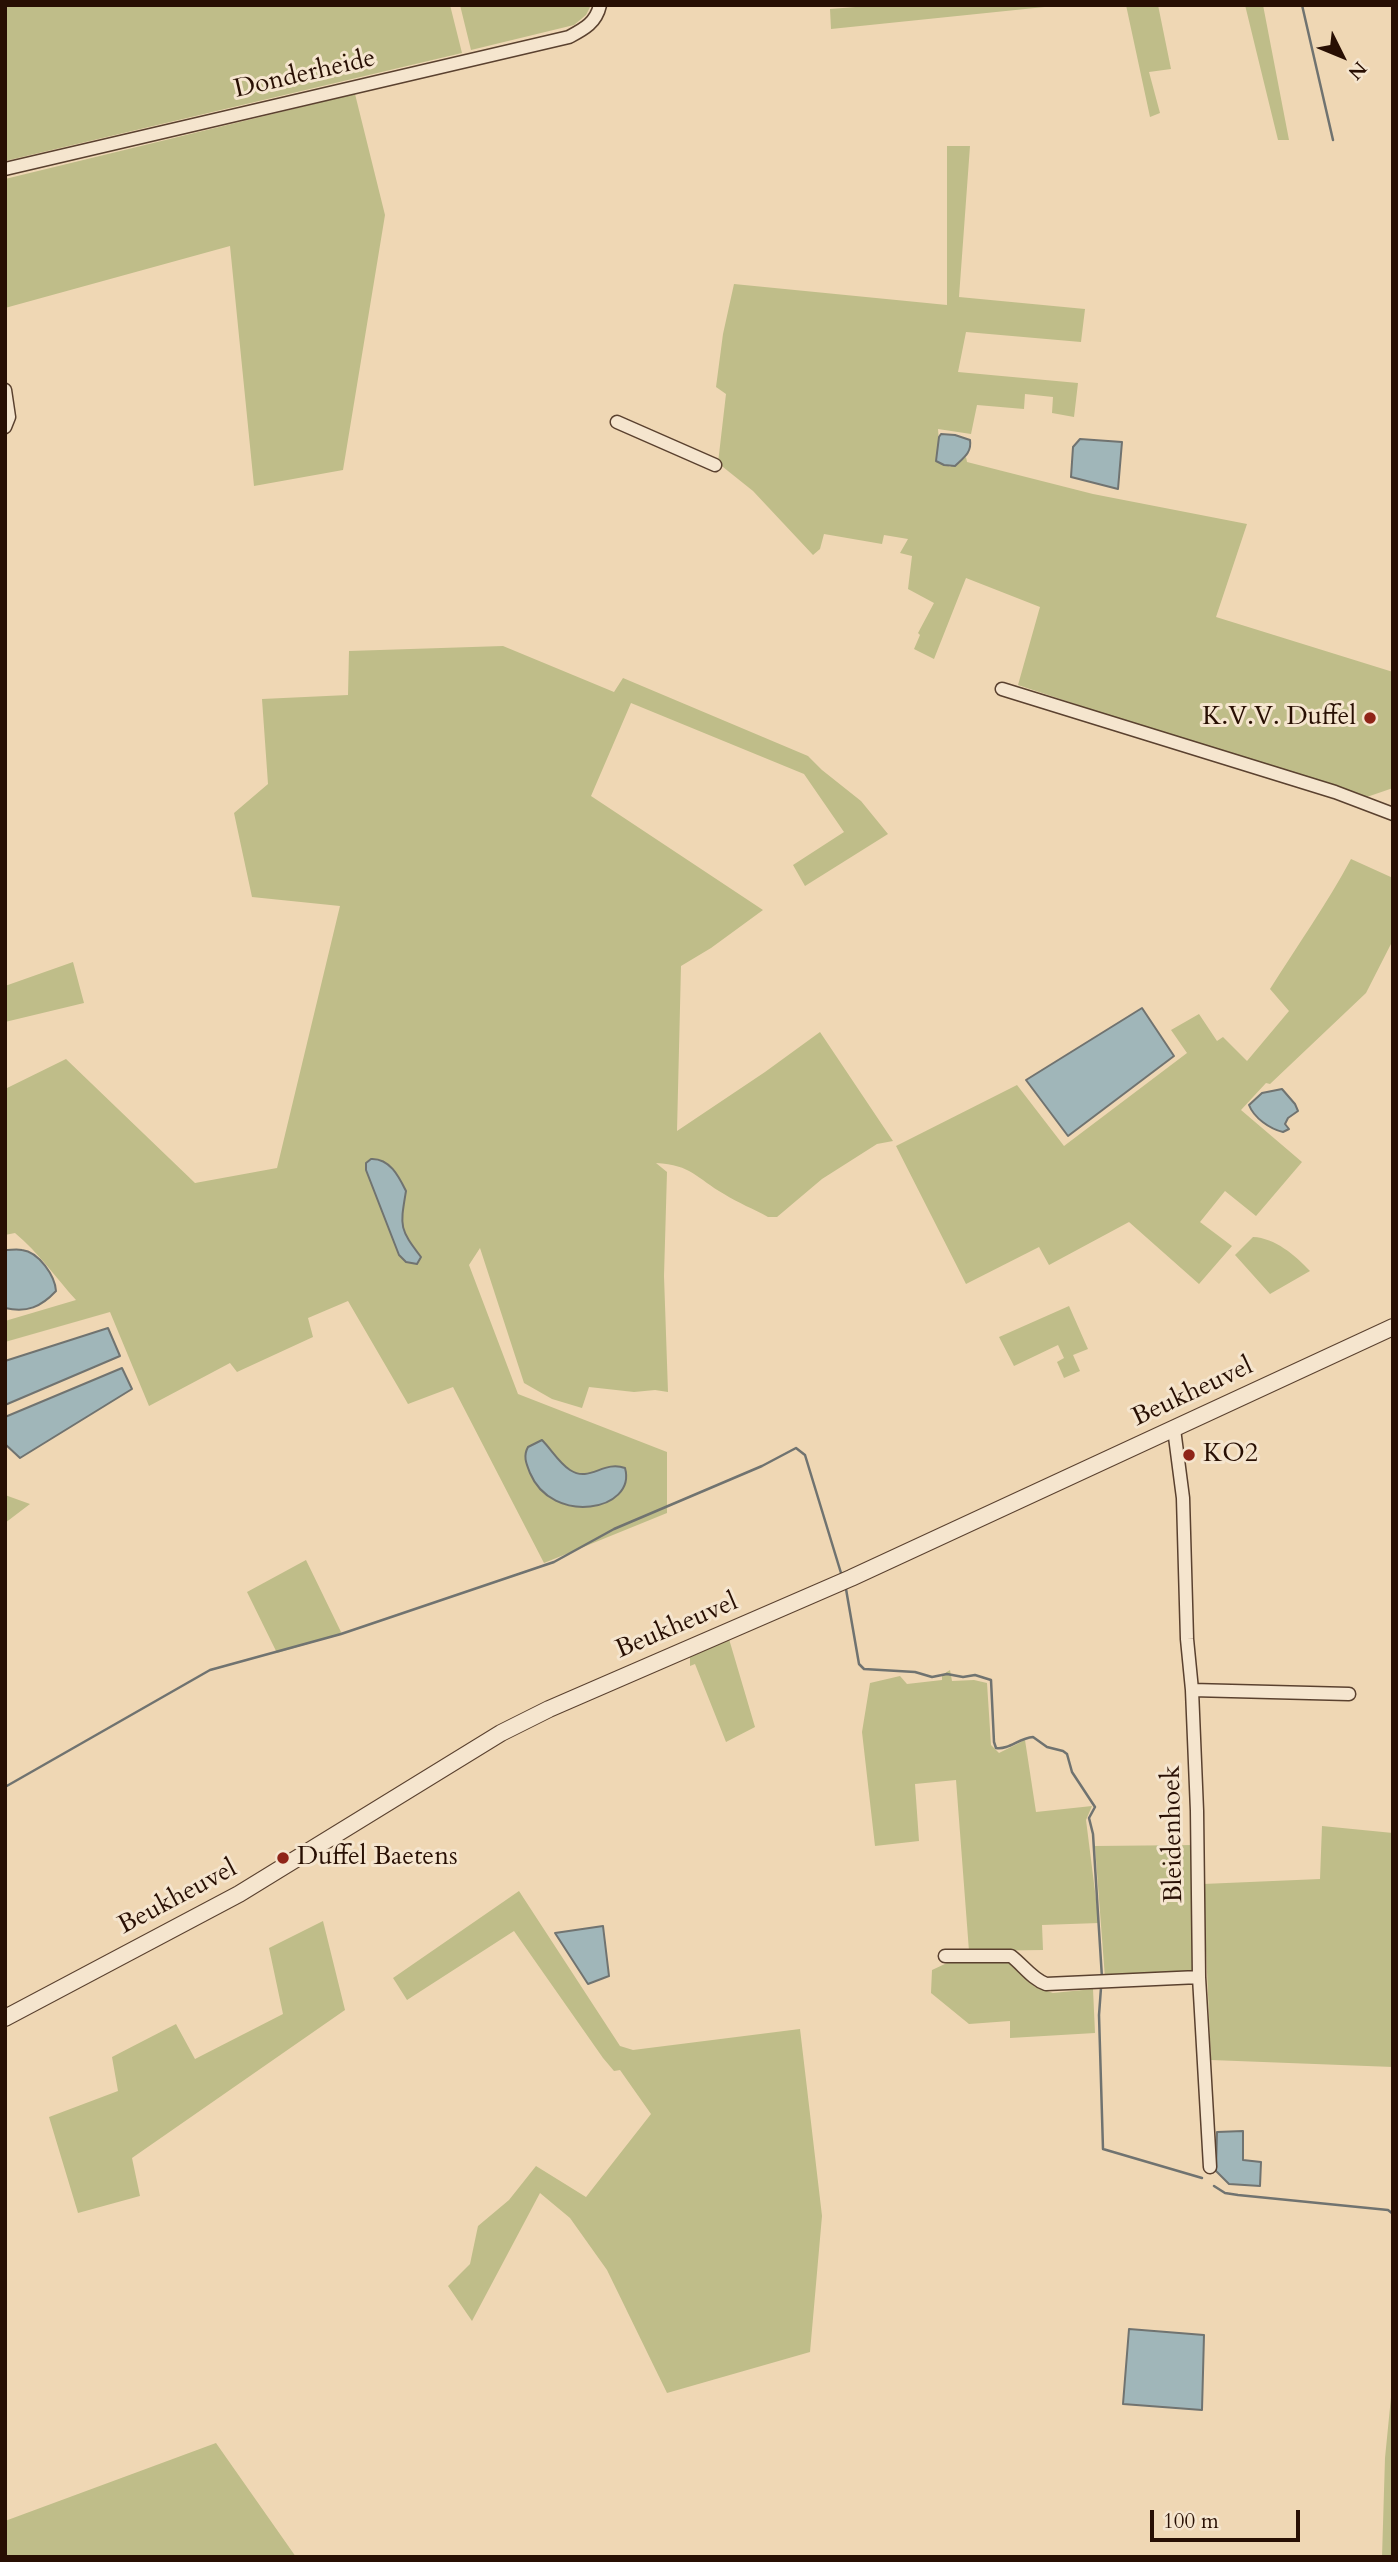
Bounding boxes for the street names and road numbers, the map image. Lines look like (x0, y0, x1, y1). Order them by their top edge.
street label: Donderheide (231, 44, 379, 106)
street label: Beukheuvel (1128, 1351, 1258, 1435)
street label: Beukheuvel (611, 1587, 743, 1667)
street label: Bleidenhoek (1157, 1765, 1191, 1903)
street label: Beukheuvel (113, 1854, 243, 1942)

